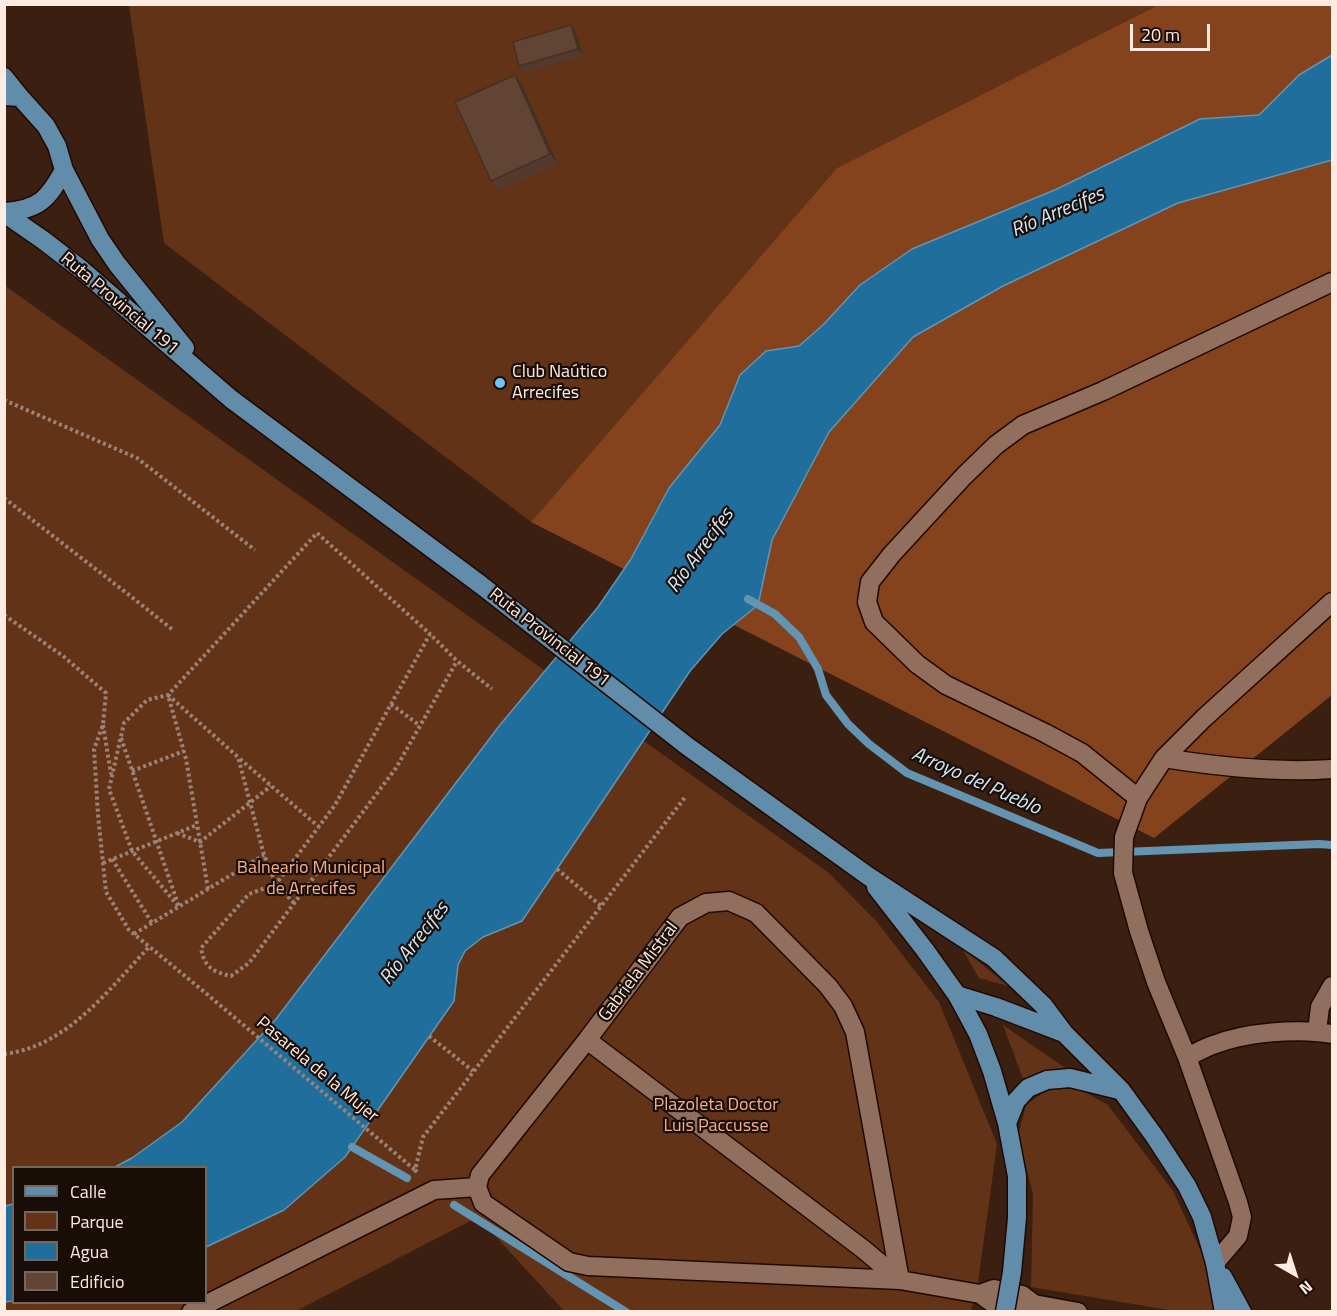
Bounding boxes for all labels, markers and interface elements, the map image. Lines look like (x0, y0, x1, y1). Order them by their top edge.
scale bar (1133, 12, 1212, 50)
text: 20 m (1141, 21, 1180, 48)
water label: Río Arrecifes (1008, 183, 1108, 243)
street label: Ruta Provincial 191 (56, 248, 182, 360)
place label: Club Naútico Arrecifes (512, 362, 607, 404)
marker: Club Naútico Arrecifes (493, 376, 507, 390)
water label: Río Arrecifes (662, 504, 740, 598)
street label: Ruta Provincial 191 (484, 584, 614, 692)
water label: Arroyo del Pueblo (908, 743, 1044, 821)
park label: Balneario Municipal de Arrecifes (237, 858, 385, 900)
water label: Río Arrecifes (375, 898, 455, 990)
street label: Gabriela Mistral (595, 918, 683, 1026)
street label: Pasarela de la Mujer (251, 1013, 383, 1127)
park label: Plazoleta Doctor Luis Paccusse (654, 1095, 778, 1138)
legend (12, 1166, 207, 1304)
text: Calle (70, 1178, 106, 1205)
text: Parque (70, 1208, 124, 1235)
text: Agua (70, 1238, 108, 1265)
north arrow (1265, 1244, 1325, 1304)
text: Edificio (70, 1268, 124, 1295)
text: N (1294, 1275, 1318, 1301)

